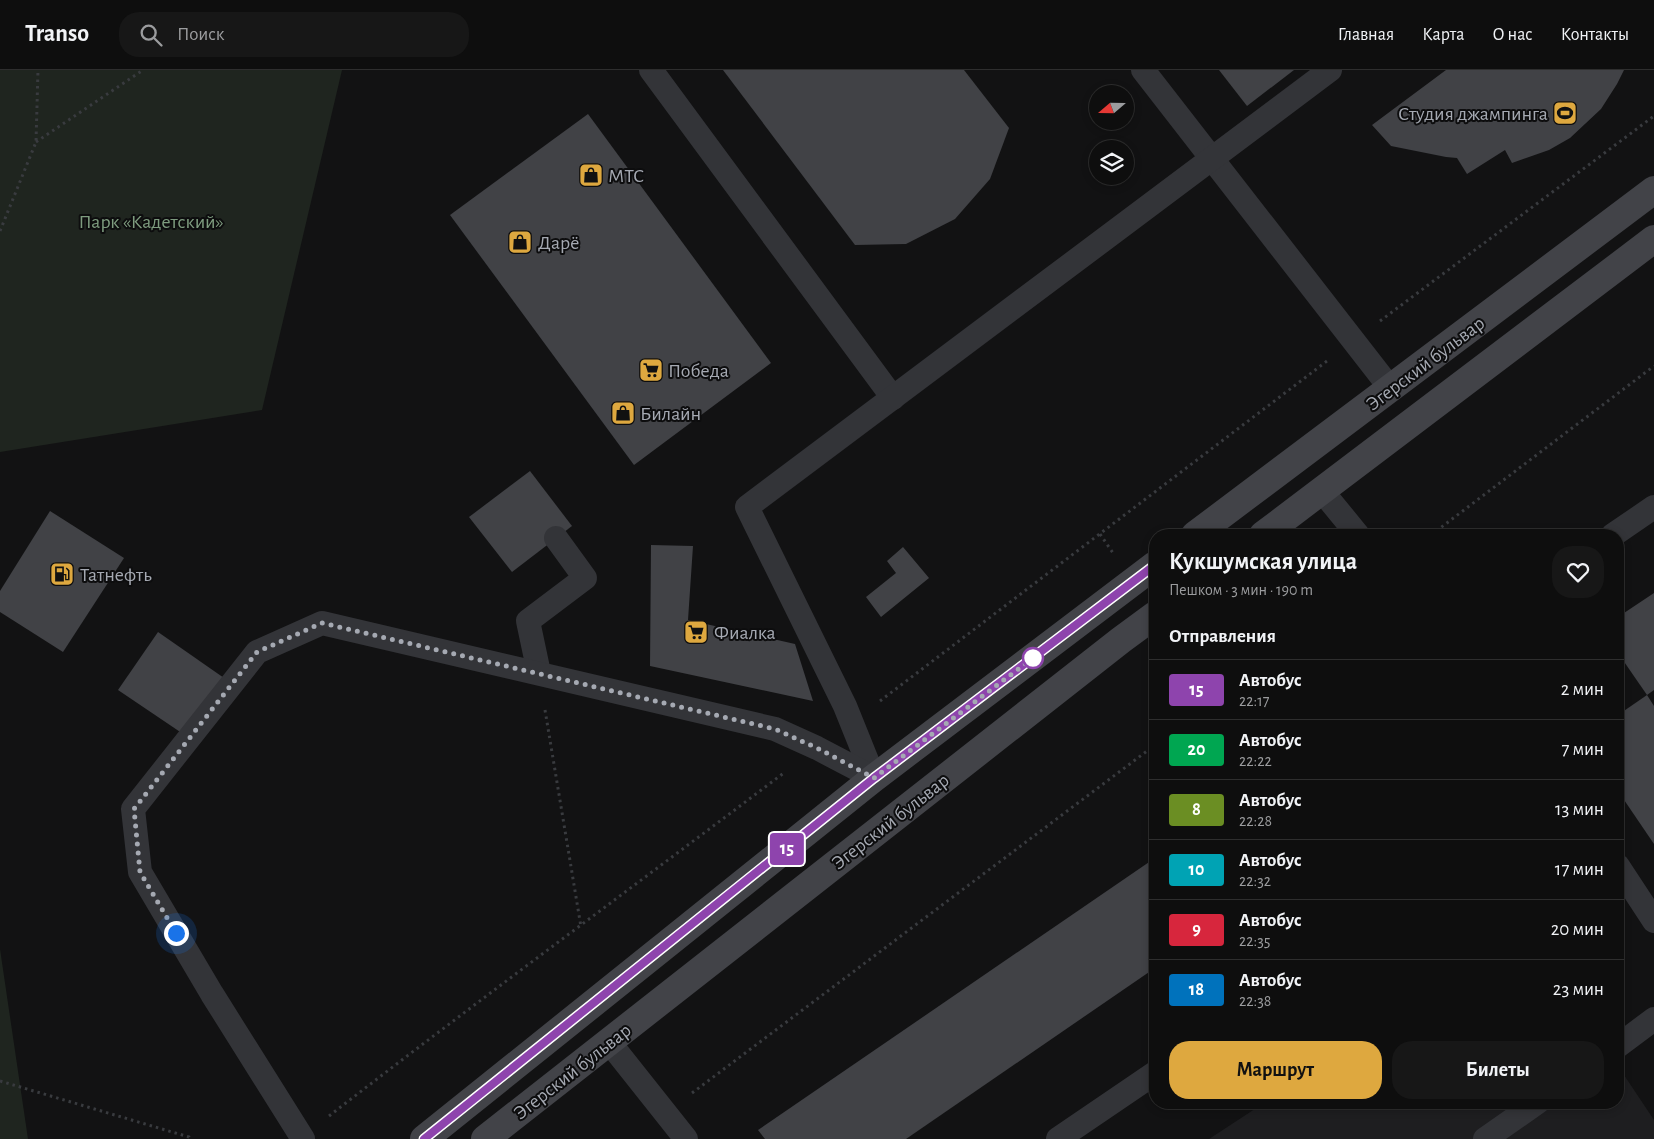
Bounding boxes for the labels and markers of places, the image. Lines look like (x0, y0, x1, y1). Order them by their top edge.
sports icon: Студия джампинга (1552, 100, 1578, 126)
place label: Студия джампинга (1398, 104, 1548, 124)
shop icon: МТС (578, 162, 604, 188)
place label: МТС (608, 166, 644, 186)
shop icon: Дарё (507, 229, 533, 255)
place label: Дарё (538, 233, 579, 253)
supermarket icon: Победа (638, 357, 664, 383)
place label: Победа (668, 361, 729, 381)
shop icon: Билайн (610, 400, 636, 426)
place label: Билайн (640, 404, 701, 424)
fuel station icon: Татнефть (49, 561, 75, 587)
place label: Татнефть (80, 565, 152, 585)
supermarket icon: Фиалка (683, 619, 709, 645)
place label: Фиалка (714, 623, 776, 643)
unlabelled marker (1022, 647, 1044, 669)

